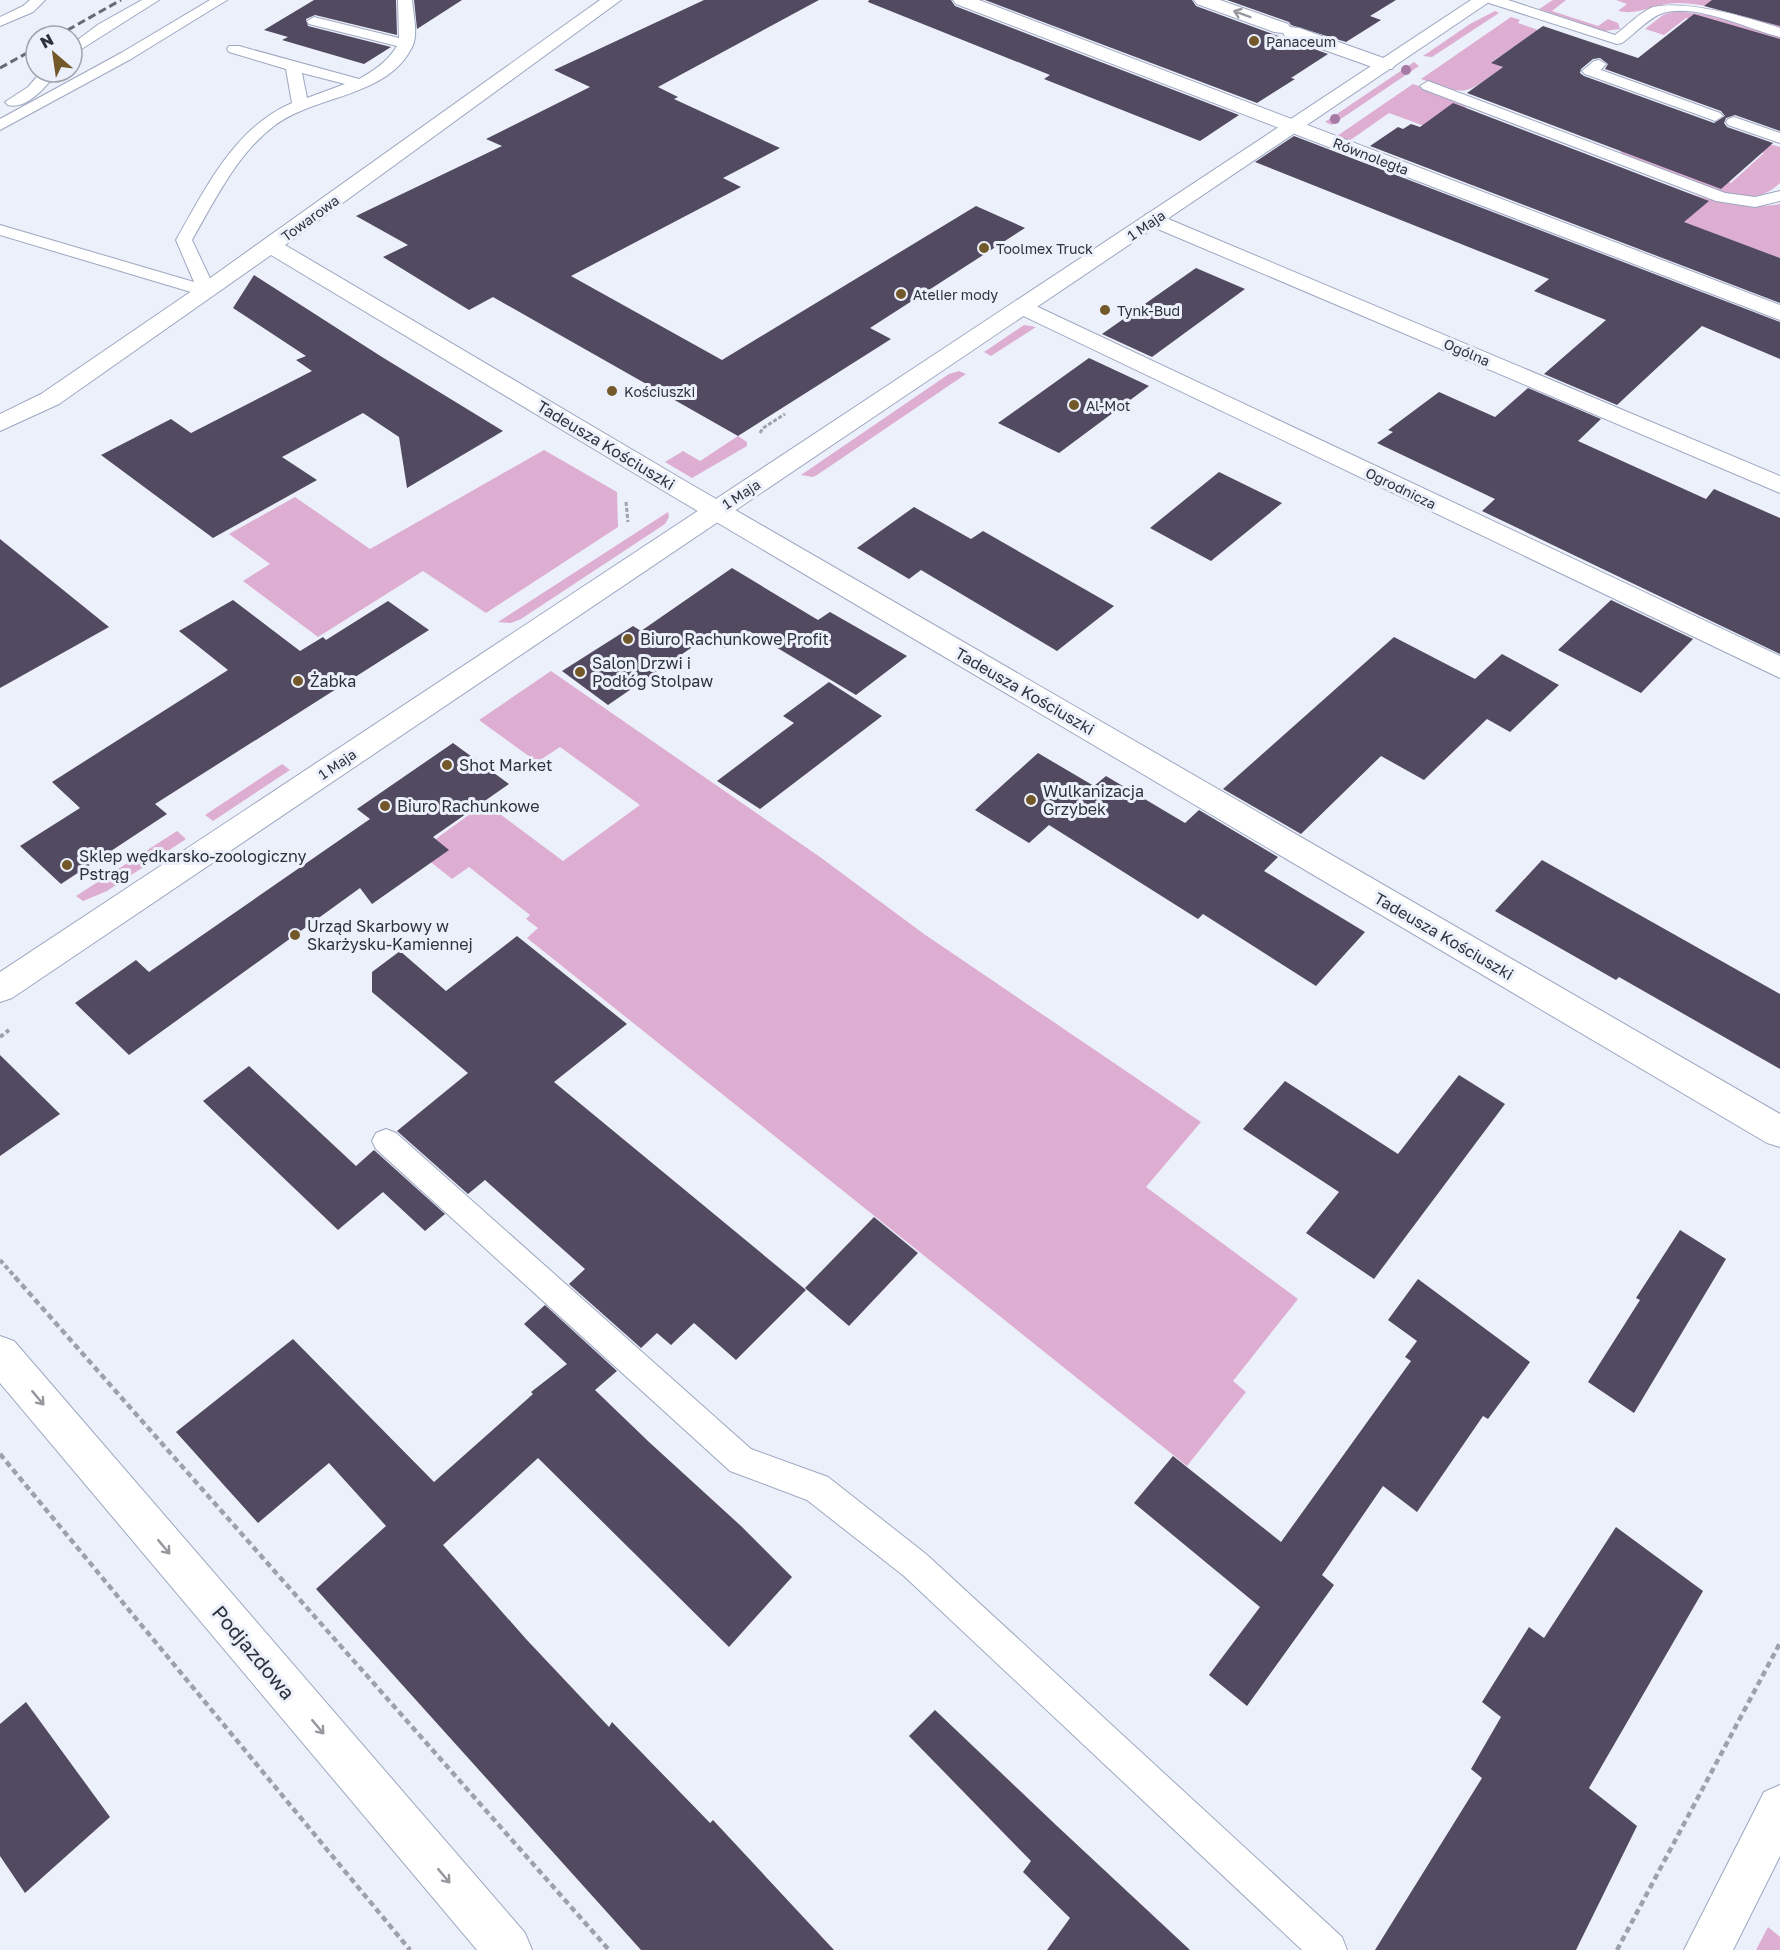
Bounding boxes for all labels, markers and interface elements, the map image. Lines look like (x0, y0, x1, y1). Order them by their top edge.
one-way arrow (1233, 8, 1252, 19)
north arrow (24, 24, 84, 84)
text: N (37, 29, 57, 53)
place label: Panaceum (1266, 33, 1336, 50)
marker: Panaceum (1247, 34, 1261, 48)
street label: Równoległa (1331, 134, 1411, 178)
street label: Towarowa (278, 191, 342, 245)
street label: 1 Maja (1124, 206, 1168, 244)
place label: Toolmex Truck (996, 240, 1093, 257)
marker: Toolmex Truck (977, 241, 991, 255)
place label: Atelier mody (913, 286, 998, 303)
marker: Atelier mody (894, 287, 908, 301)
place label: Tynk-Bud (1117, 302, 1180, 319)
marker: Tynk-Bud (1098, 303, 1112, 317)
street label: Ogólna (1441, 335, 1493, 369)
place label: Kościuszki (624, 383, 695, 400)
marker: Kościuszki (605, 384, 619, 398)
street label: Tadeusza Kościuszki (533, 396, 679, 494)
place label: Al-Mot (1086, 397, 1130, 414)
marker: Al-Mot (1067, 398, 1081, 412)
street label: Ogrodnicza (1363, 464, 1439, 512)
street label: 1 Maja (719, 475, 763, 513)
place label: Biuro Rachunkowe Profit (640, 629, 829, 649)
marker: Biuro Rachunkowe Profit (621, 632, 635, 646)
street label: Tadeusza Kościuszki (952, 643, 1098, 739)
place label: Salon Drzwi i Podłóg Stolpaw (592, 653, 713, 691)
marker: Salon Drzwi i Podłóg Stolpaw (573, 665, 587, 679)
place label: Żabka (310, 671, 356, 691)
marker: Żabka (291, 674, 305, 688)
street label: 1 Maja (315, 745, 359, 783)
place label: Shot Market (459, 755, 553, 775)
marker: Shot Market (440, 758, 454, 772)
place label: Wulkanizacja Grzybek (1043, 781, 1144, 819)
marker: Wulkanizacja Grzybek (1024, 793, 1038, 807)
place label: Biuro Rachunkowe (397, 796, 539, 816)
marker: Biuro Rachunkowe (378, 799, 392, 813)
place label: Sklep wędkarsko-zoologiczny Pstrąg (79, 846, 306, 884)
marker: Sklep wędkarsko-zoologiczny Pstrąg (60, 858, 74, 872)
street label: Tadeusza Kościuszki (1371, 888, 1517, 984)
place label: Urząd Skarbowy w Skarżysku-Kamiennej (307, 916, 473, 954)
marker: Urząd Skarbowy w Skarżysku-Kamiennej (288, 928, 302, 942)
one-way arrow (31, 1390, 45, 1405)
one-way arrow (158, 1539, 171, 1555)
street label: Podjazdowa (208, 1600, 300, 1704)
one-way arrow (311, 1719, 325, 1734)
one-way arrow (438, 1868, 451, 1884)

